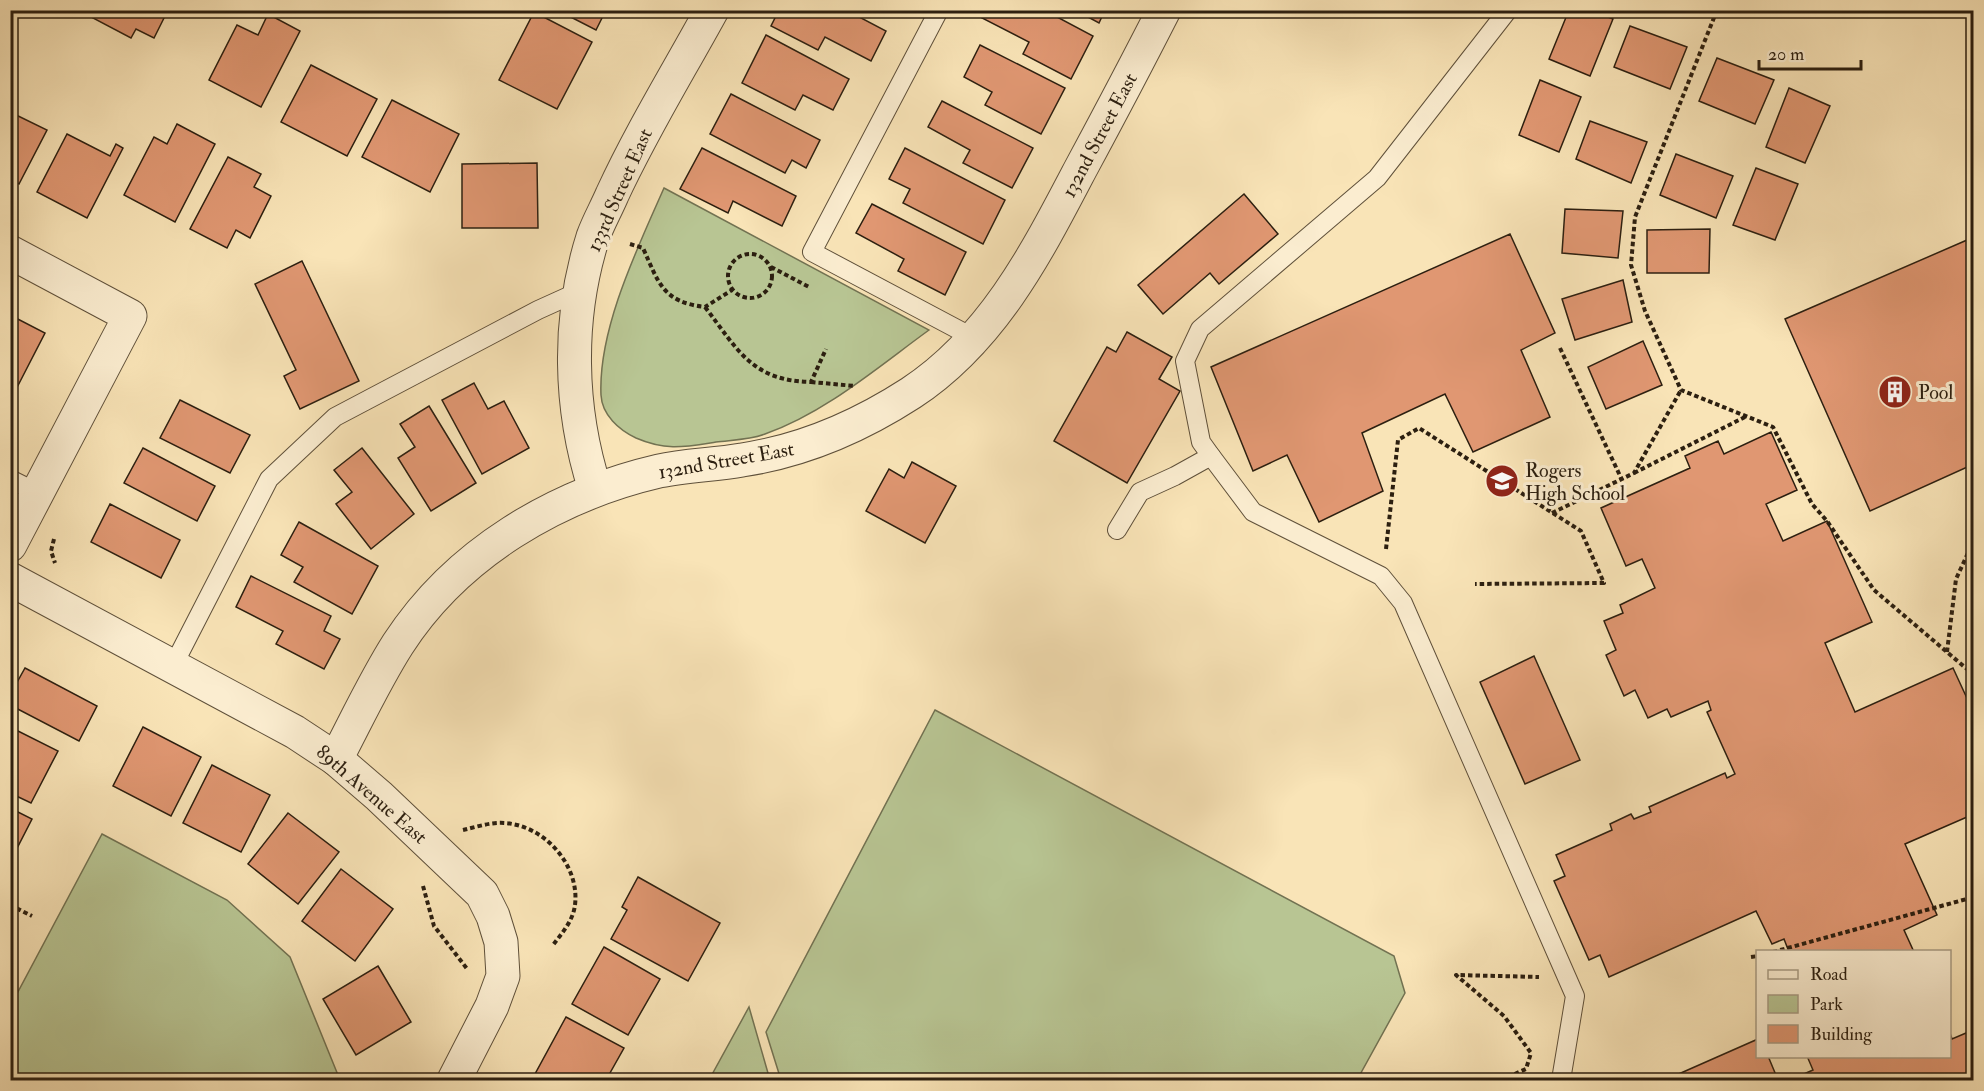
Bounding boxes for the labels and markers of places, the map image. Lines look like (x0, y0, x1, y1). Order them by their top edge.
building icon: Pool (1877, 374, 1913, 410)
place label: Pool (1918, 380, 1953, 405)
place label: Rogers High School (1525, 458, 1625, 506)
school or university icon: Rogers High School (1484, 463, 1520, 499)

